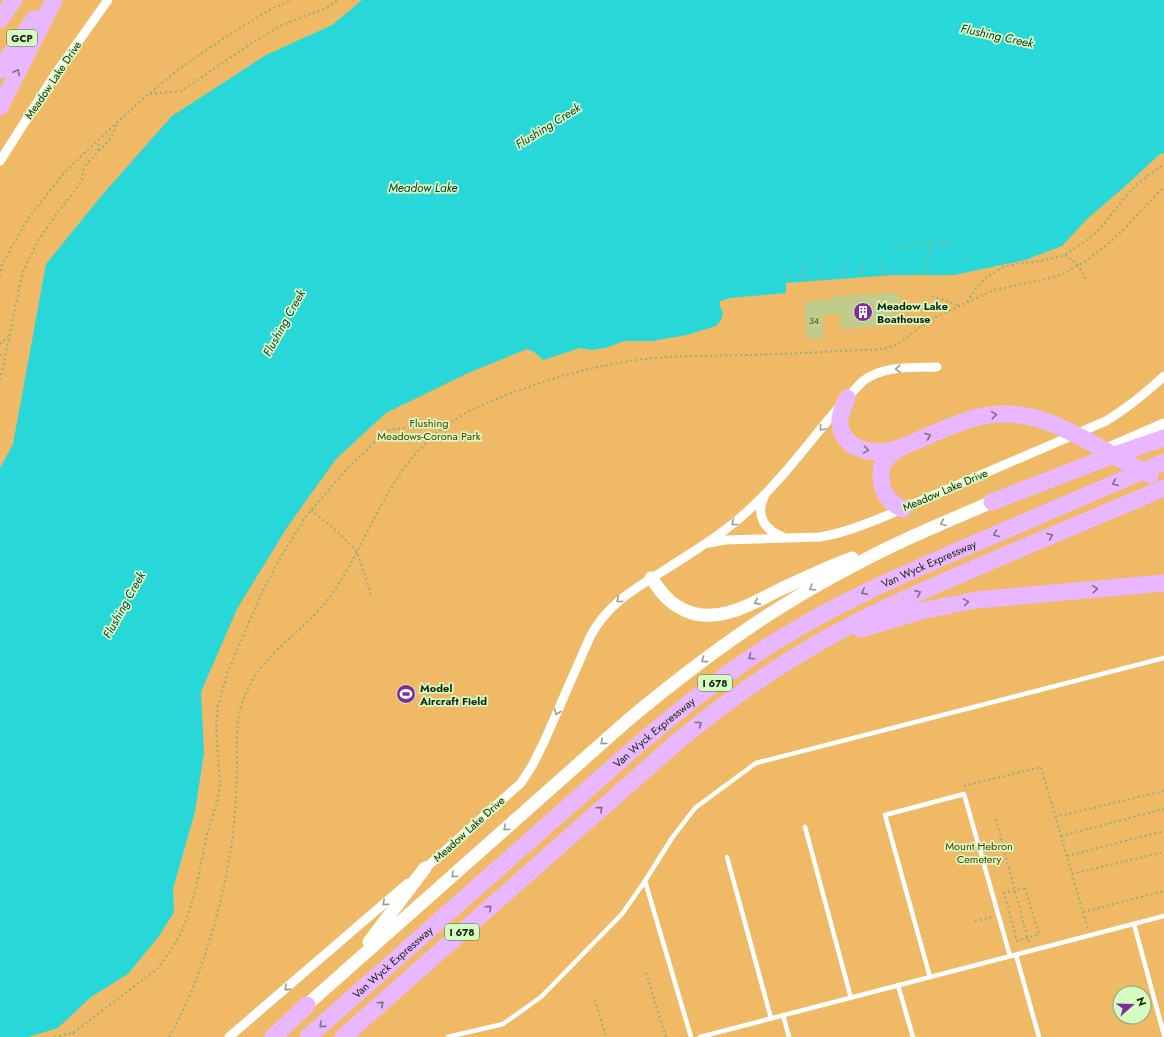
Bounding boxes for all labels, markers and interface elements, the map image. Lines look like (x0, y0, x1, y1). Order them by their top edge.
water label: Flushing Creek (959, 20, 1036, 53)
road number: GCP (7, 30, 37, 46)
street label: Meadow Lake Drive (21, 37, 85, 122)
one-way arrow (13, 69, 20, 76)
water label: Flushing Creek (512, 98, 585, 153)
water label: Meadow Lake (388, 179, 458, 197)
water label: Flushing Creek (258, 286, 310, 360)
place label: Meadow Lake Boathouse (877, 298, 948, 327)
building icon: Meadow Lake Boathouse (852, 301, 874, 323)
house number: 34 (809, 314, 819, 327)
one-way arrow (895, 364, 901, 373)
one-way arrow (991, 410, 997, 419)
park label: Flushing Meadows-Corona Park (377, 415, 481, 444)
one-way arrow (820, 423, 827, 431)
one-way arrow (924, 433, 932, 441)
one-way arrow (863, 445, 869, 454)
street label: Meadow Lake Drive (900, 465, 990, 515)
one-way arrow (1112, 478, 1120, 486)
one-way arrow (940, 518, 948, 526)
one-way arrow (731, 519, 739, 526)
one-way arrow (992, 529, 1000, 537)
one-way arrow (1046, 533, 1054, 541)
street label: Van Wyck Expressway (879, 536, 979, 592)
water label: Flushing Creek (98, 568, 150, 642)
one-way arrow (809, 584, 816, 591)
one-way arrow (1092, 585, 1099, 594)
one-way arrow (861, 587, 868, 595)
one-way arrow (914, 590, 922, 598)
one-way arrow (617, 596, 624, 603)
one-way arrow (753, 597, 761, 604)
one-way arrow (963, 598, 969, 607)
one-way arrow (749, 652, 756, 659)
one-way arrow (701, 655, 708, 662)
road number: I 678 (698, 675, 732, 691)
place label: Model Aircraft Field (419, 680, 487, 709)
sports icon: Model Aircraft Field (395, 683, 417, 705)
street label: Van Wyck Expressway (610, 693, 698, 771)
one-way arrow (553, 709, 561, 716)
one-way arrow (694, 722, 701, 729)
one-way arrow (600, 738, 608, 745)
street label: Meadow Lake Drive (430, 792, 508, 865)
one-way arrow (596, 807, 603, 814)
one-way arrow (503, 824, 510, 831)
park label: Mount Hebron Cemetery (945, 838, 1013, 867)
one-way arrow (451, 870, 459, 877)
one-way arrow (382, 898, 390, 906)
one-way arrow (484, 906, 492, 913)
street label: Van Wyck Expressway (349, 922, 436, 1002)
road number: I 678 (445, 924, 479, 940)
one-way arrow (284, 983, 291, 990)
north arrow (1112, 985, 1152, 1025)
text: N (1132, 995, 1150, 1008)
one-way arrow (376, 1001, 384, 1008)
one-way arrow (319, 1020, 327, 1027)

